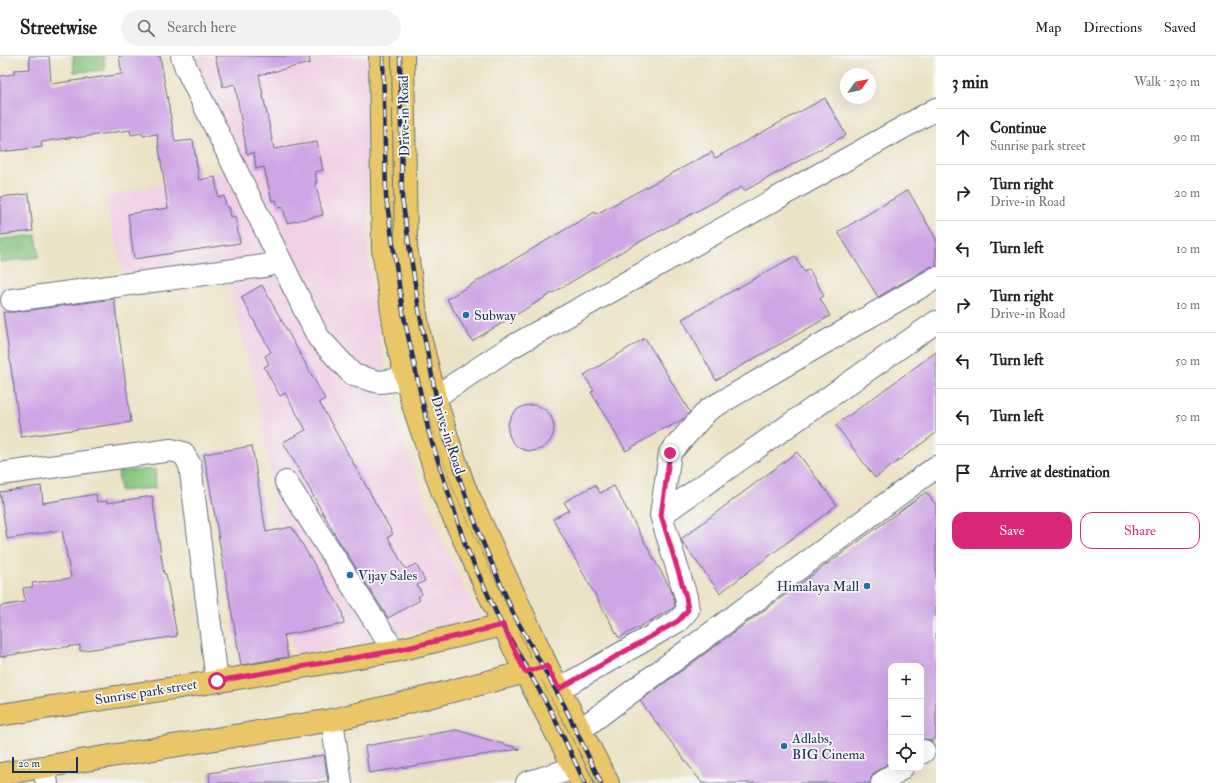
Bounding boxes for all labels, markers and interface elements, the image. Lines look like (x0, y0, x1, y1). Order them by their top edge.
search box (121, 10, 401, 46)
text: Streetwise (20, 16, 97, 40)
icon: search (135, 17, 157, 39)
text: Search here (167, 18, 236, 37)
text: Map (1035, 19, 1061, 36)
text: Directions (1083, 19, 1142, 36)
text: Saved (1164, 19, 1196, 36)
north arrow (840, 68, 876, 104)
text: 3 min (952, 72, 989, 93)
text: Walk · 230 m (1134, 74, 1200, 90)
street label: Drive-in Road (395, 75, 413, 157)
text: Continue (990, 119, 1046, 138)
icon: ahead (952, 126, 974, 148)
text: 90 m (1174, 129, 1200, 145)
text: Sunrise park street (990, 138, 1086, 154)
text: Turn right (990, 175, 1053, 194)
icon: right (952, 182, 974, 204)
text: 20 m (1174, 185, 1200, 201)
text: Drive-in Road (990, 194, 1065, 210)
icon: left (952, 238, 974, 260)
text: Turn left (990, 239, 1044, 258)
text: 10 m (1176, 241, 1200, 257)
text: Turn right (990, 287, 1053, 306)
icon: right (952, 294, 974, 316)
text: 10 m (1176, 297, 1200, 313)
text: Drive-in Road (990, 306, 1065, 322)
place label: Subway (474, 307, 517, 325)
marker: Subway (461, 310, 471, 320)
icon: left (952, 350, 974, 372)
text: Turn left (990, 351, 1044, 370)
text: 50 m (1175, 353, 1200, 369)
street label: Drive-in Road (427, 394, 469, 476)
icon: left (952, 406, 974, 428)
text: Turn left (990, 407, 1044, 426)
text: 50 m (1175, 409, 1200, 425)
route end (661, 444, 679, 462)
icon: arrive (952, 462, 974, 484)
text: Arrive at destination (990, 463, 1110, 482)
button: Save (952, 512, 1072, 549)
button: Share (1080, 512, 1200, 549)
place label: Vijay Sales (358, 567, 417, 585)
marker: Vijay Sales (345, 570, 355, 580)
place label: Himalaya Mall (777, 578, 859, 596)
marker: Himalaya Mall (862, 581, 872, 591)
map controls (888, 663, 924, 771)
button: + (888, 663, 924, 699)
route start (208, 672, 226, 690)
street label: Sunrise park street (94, 675, 199, 709)
button: − (888, 699, 924, 735)
place label: Adlabs, BIG Cinema (791, 730, 865, 763)
button: locate (888, 735, 924, 771)
marker: Adlabs, BIG Cinema (779, 741, 789, 751)
scale bar (12, 755, 78, 774)
text: 20 m (18, 757, 40, 770)

